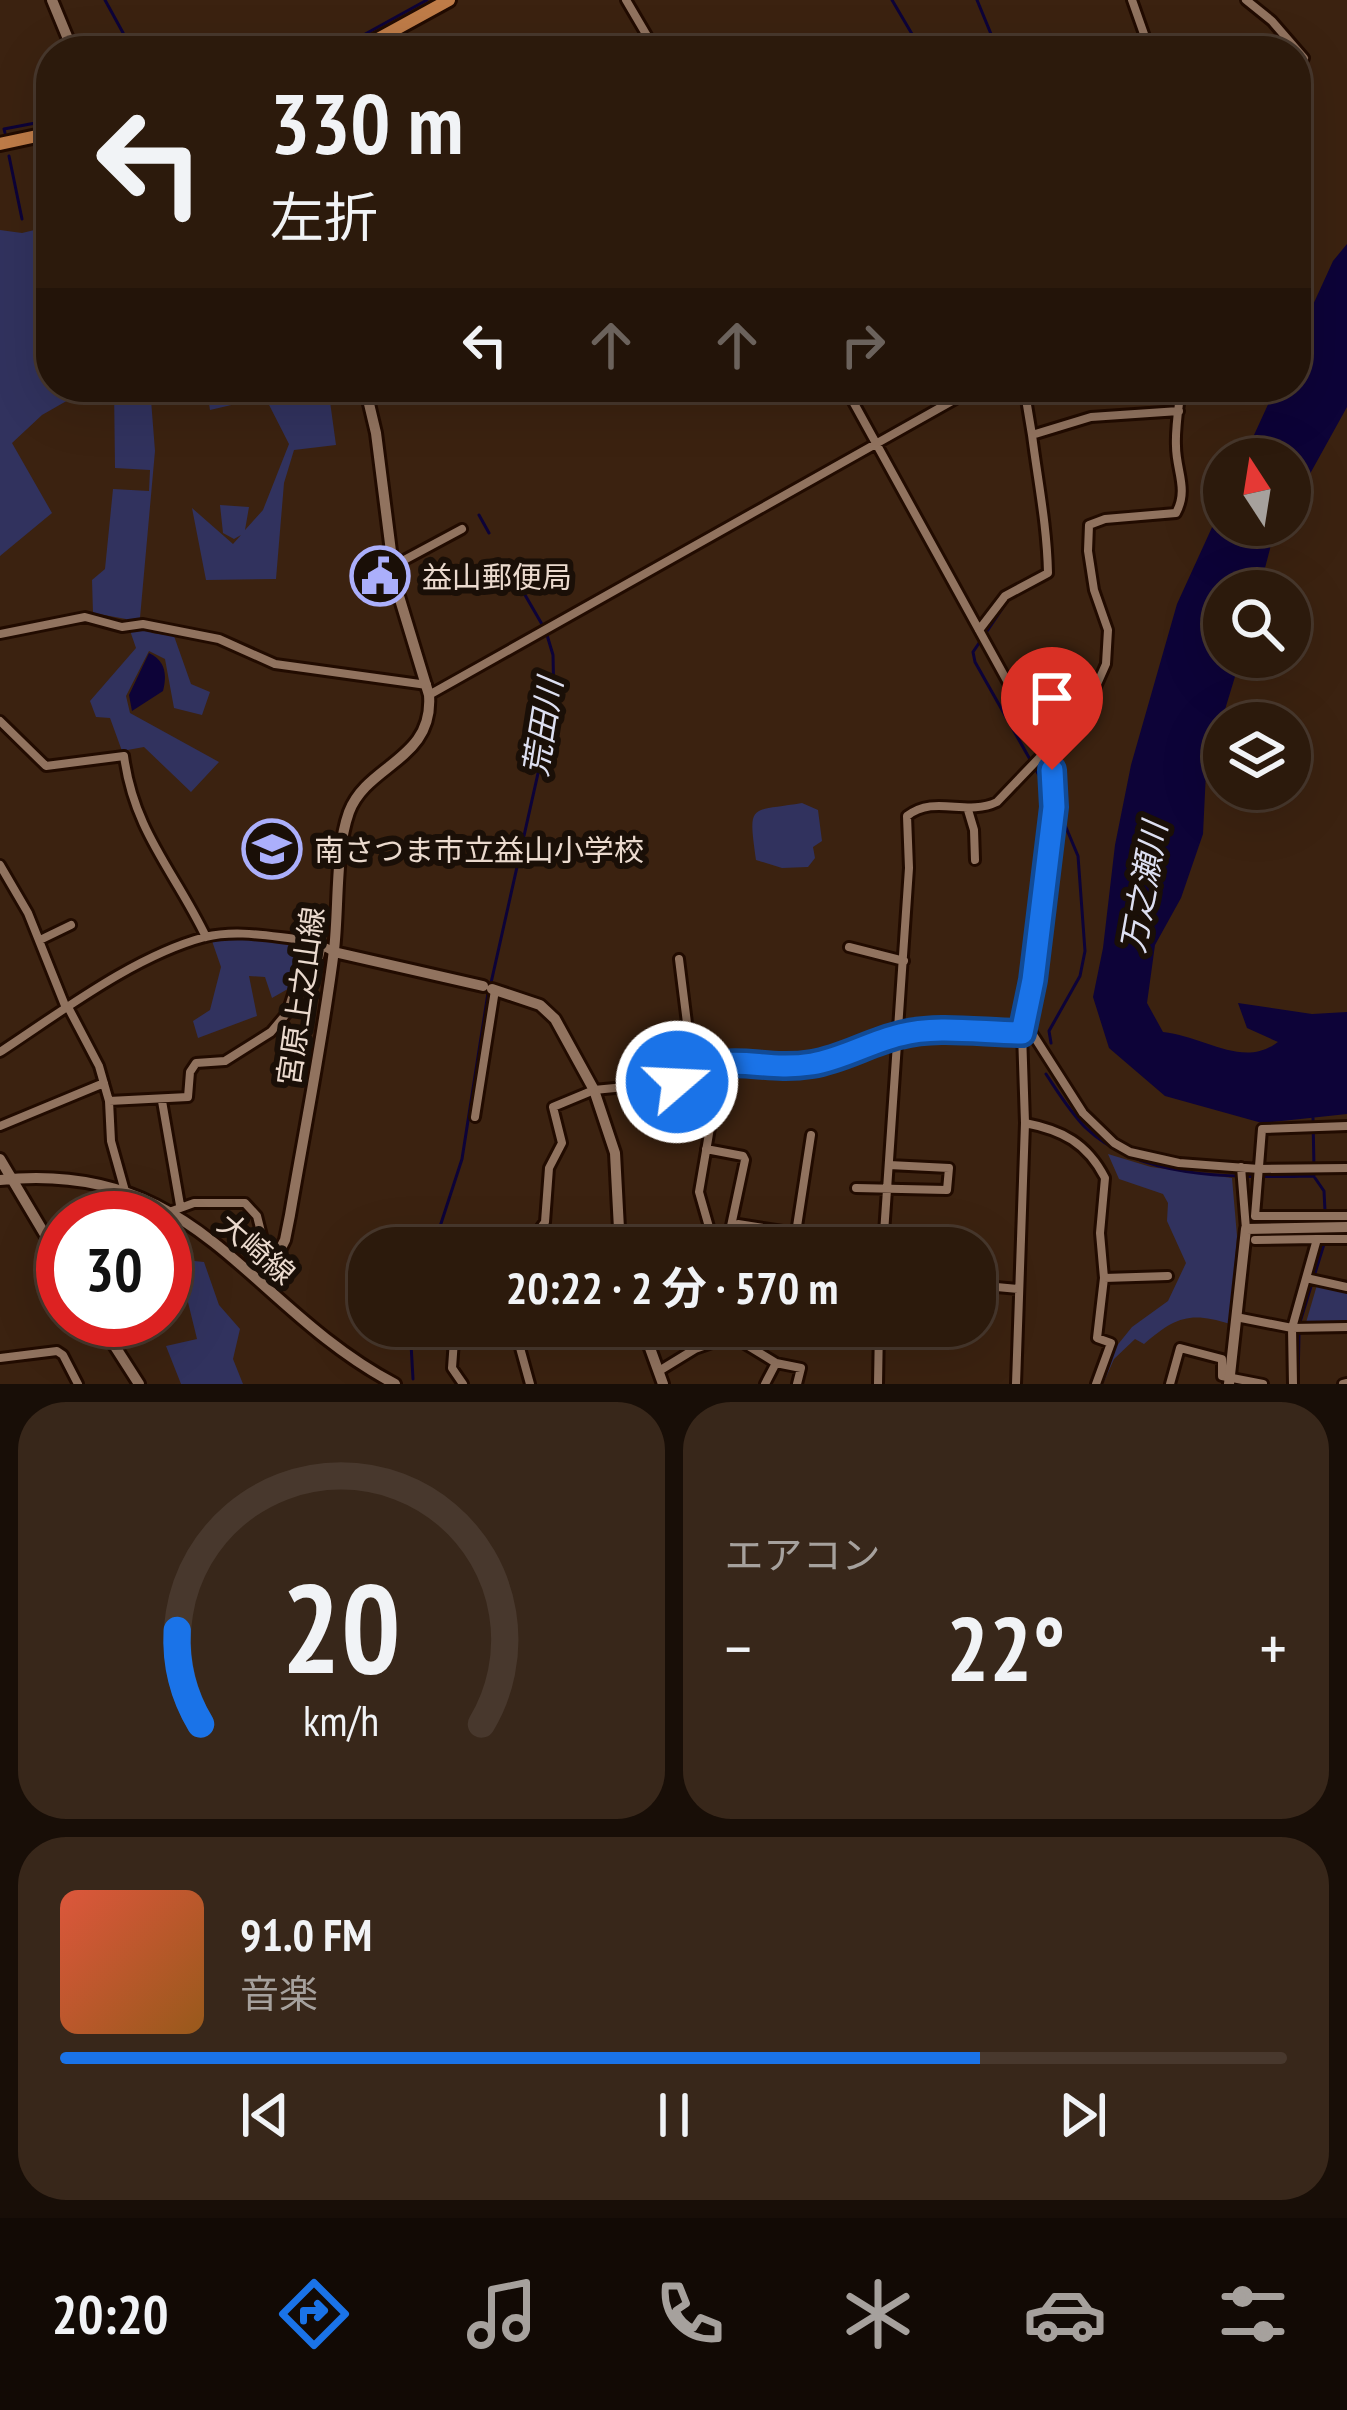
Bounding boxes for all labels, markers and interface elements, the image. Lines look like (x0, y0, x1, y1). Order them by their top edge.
text: 330 m (270, 68, 463, 177)
icon: left (72, 84, 228, 240)
text: 左折 (270, 182, 378, 252)
icon: left (452, 312, 518, 378)
icon: ahead (578, 312, 644, 378)
icon: ahead (704, 312, 770, 378)
icon: right (830, 312, 896, 378)
north arrow (1203, 438, 1311, 546)
map controls (1203, 438, 1311, 810)
public building icon: 益山郵便局 (349, 545, 411, 607)
place label: 益山郵便局 (422, 557, 572, 596)
button: search (1203, 570, 1311, 678)
pin (1001, 647, 1103, 770)
icon: arrive (1019, 665, 1085, 731)
water label: 荒田川 (513, 672, 571, 779)
button: layers (1203, 702, 1311, 810)
water label: 万之瀬川 (1110, 815, 1176, 956)
school or university icon: 南さつま市立益山小学校 (241, 818, 303, 880)
place label: 南さつま市立益山小学校 (314, 830, 644, 869)
street label: 宮原上之山線 (268, 904, 332, 1088)
position arrow (614, 1019, 740, 1145)
speed limit sign: 30 (36, 1191, 192, 1347)
street label: 大崎線 (210, 1204, 304, 1292)
text: 20:22 · 2 分 · 570 m (506, 1258, 838, 1316)
text: エアコン (725, 1529, 881, 1580)
text: 20 (282, 1546, 401, 1707)
text: 22° (946, 1589, 1065, 1706)
text: − (725, 1605, 752, 1690)
text: + (1260, 1605, 1287, 1690)
text: km/h (303, 1691, 379, 1747)
text: 91.0 FM (240, 1905, 372, 1963)
text: 音楽 (240, 1968, 318, 2019)
icon: previous (232, 2082, 298, 2148)
icon: pause (641, 2082, 707, 2148)
icon: next (1050, 2082, 1116, 2148)
icon: directions (272, 2272, 356, 2356)
icon: music (460, 2272, 544, 2356)
icon: phone (648, 2272, 732, 2356)
icon: climate (836, 2272, 920, 2356)
icon: car (1023, 2272, 1107, 2356)
icon: filters (1211, 2272, 1295, 2356)
text: 20:20 (52, 2279, 169, 2349)

